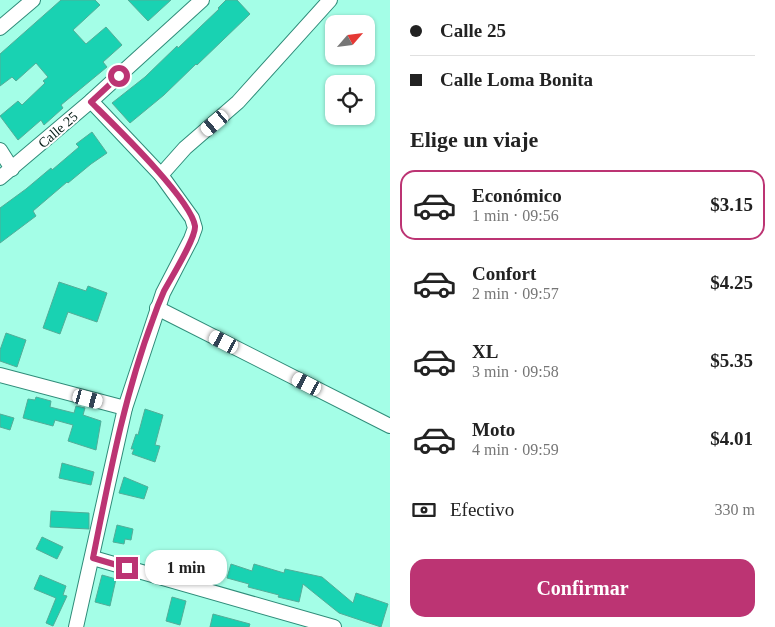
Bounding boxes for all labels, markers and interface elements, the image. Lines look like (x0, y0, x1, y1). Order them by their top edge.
north arrow (325, 15, 375, 65)
map controls (325, 15, 375, 125)
text: Calle 25 (440, 20, 506, 41)
route start (108, 65, 130, 87)
text: Calle Loma Bonita (440, 69, 593, 90)
button: locate (325, 75, 375, 125)
car (198, 108, 231, 138)
street label: Calle 25 (35, 109, 81, 151)
text: Elige un viaje (410, 127, 538, 152)
icon: car (412, 183, 457, 228)
text: Económico (472, 185, 562, 206)
text: $3.15 (710, 194, 753, 215)
text: 1 min · 09:56 (472, 207, 559, 224)
icon: car (412, 261, 457, 306)
text: Confort (472, 263, 536, 284)
text: $4.25 (710, 272, 753, 293)
text: 2 min · 09:57 (472, 285, 559, 302)
car (207, 329, 240, 355)
icon: car (412, 339, 457, 384)
text: XL (472, 341, 498, 362)
text: $5.35 (710, 350, 753, 371)
text: 3 min · 09:58 (472, 363, 559, 380)
car (290, 371, 323, 397)
car (71, 388, 104, 410)
icon: car (412, 417, 457, 462)
text: Moto (472, 419, 515, 440)
text: $4.01 (710, 428, 753, 449)
text: 4 min · 09:59 (472, 441, 559, 458)
icon: cash (410, 496, 438, 524)
text: Efectivo (450, 499, 514, 520)
text: 330 m (715, 501, 755, 518)
callout: 1 min (144, 550, 227, 586)
route end (116, 557, 138, 579)
text: 1 min (167, 559, 205, 576)
button: Confirmar (410, 559, 755, 617)

